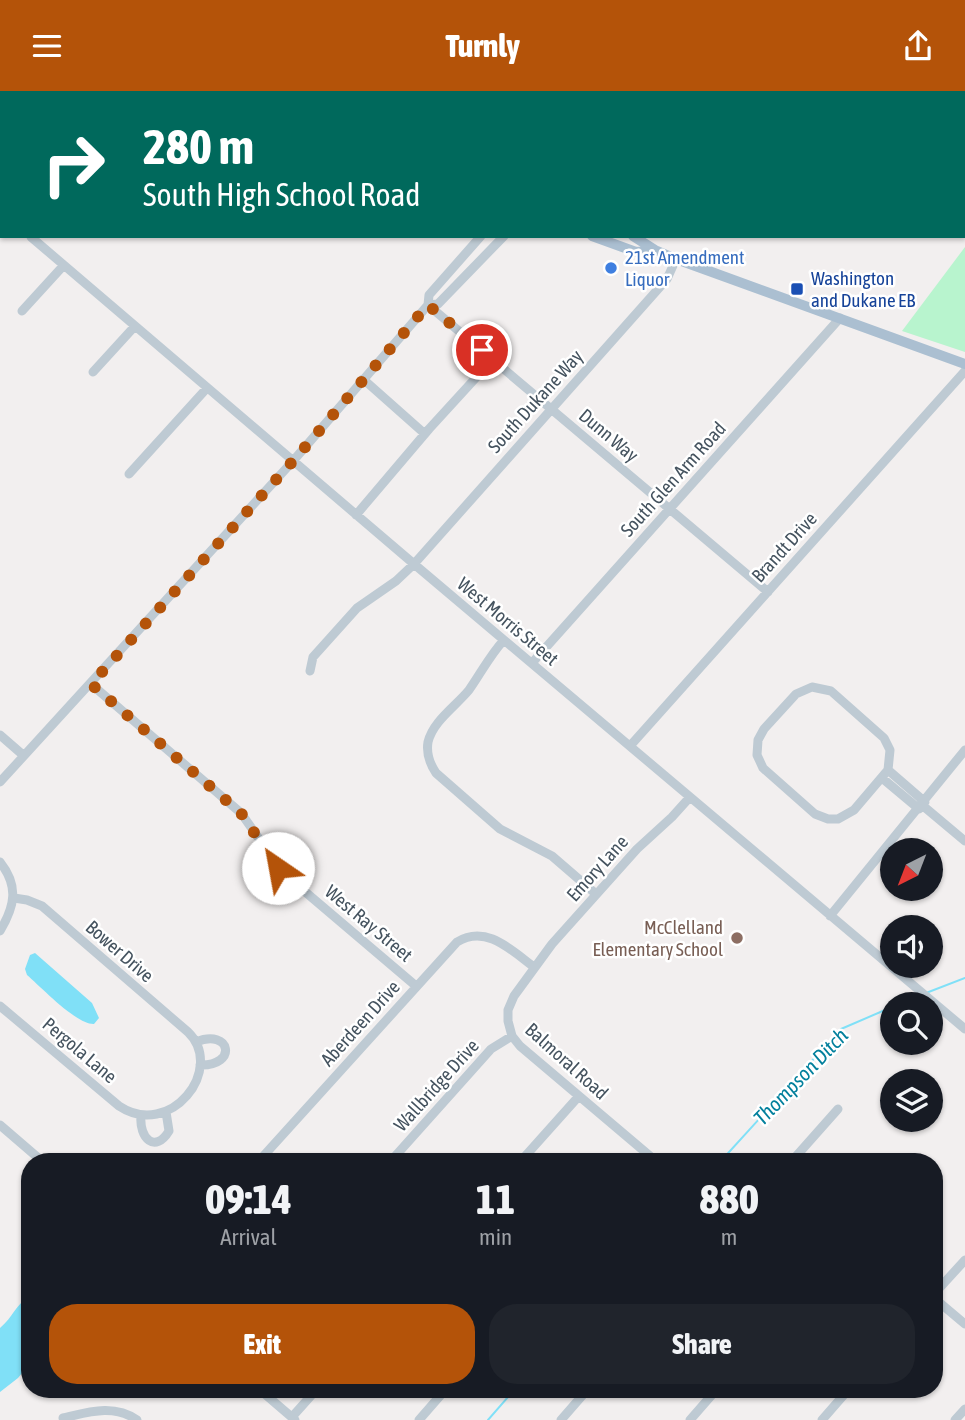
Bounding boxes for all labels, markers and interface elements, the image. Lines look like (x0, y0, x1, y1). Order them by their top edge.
icon: menu (28, 27, 66, 65)
text: Turnly (445, 27, 520, 64)
icon: share (899, 27, 937, 65)
text: 280 m (143, 118, 254, 174)
icon: right (28, 119, 119, 210)
text: South High School Road (143, 176, 421, 213)
place label: 21st Amendment Liquor (625, 246, 744, 290)
marker: 21st Amendment Liquor (603, 260, 619, 276)
place label: Washington and Dukane EB (811, 267, 915, 311)
marker: Washington and Dukane EB (789, 281, 805, 297)
pin (452, 320, 512, 380)
icon: arrive (463, 331, 501, 369)
street label: South Dukane Way (483, 345, 587, 457)
street label: Dunn Way (575, 404, 643, 466)
street label: South Glen Arm Road (616, 417, 730, 541)
street label: Brandt Drive (747, 508, 821, 586)
street label: West Morris Street (453, 572, 563, 670)
position arrow (241, 831, 315, 905)
street label: Emory Lane (562, 831, 632, 905)
north arrow (880, 838, 943, 901)
map controls (880, 838, 943, 1132)
street label: West Ray Street (321, 880, 417, 966)
button: sound (880, 915, 943, 978)
street label: Bower Drive (82, 916, 158, 986)
place label: McClelland Elementary School (592, 916, 723, 960)
marker: McClelland Elementary School (729, 930, 745, 946)
street label: Aberdeen Drive (316, 976, 404, 1070)
button: search (880, 992, 943, 1055)
street label: Pergola Lane (38, 1013, 122, 1087)
street label: Balmoral Road (521, 1018, 613, 1104)
water label: Thompson Ditch (748, 1023, 852, 1129)
street label: Wallbridge Drive (389, 1035, 483, 1135)
button: layers (880, 1069, 943, 1132)
text: 09:14 (205, 1175, 292, 1223)
text: 11 (476, 1175, 515, 1223)
text: 880 (700, 1175, 759, 1223)
text: Arrival (220, 1224, 277, 1250)
text: min (479, 1224, 512, 1250)
text: m (721, 1224, 737, 1250)
button: Exit (49, 1304, 475, 1384)
button: Share (489, 1304, 915, 1384)

